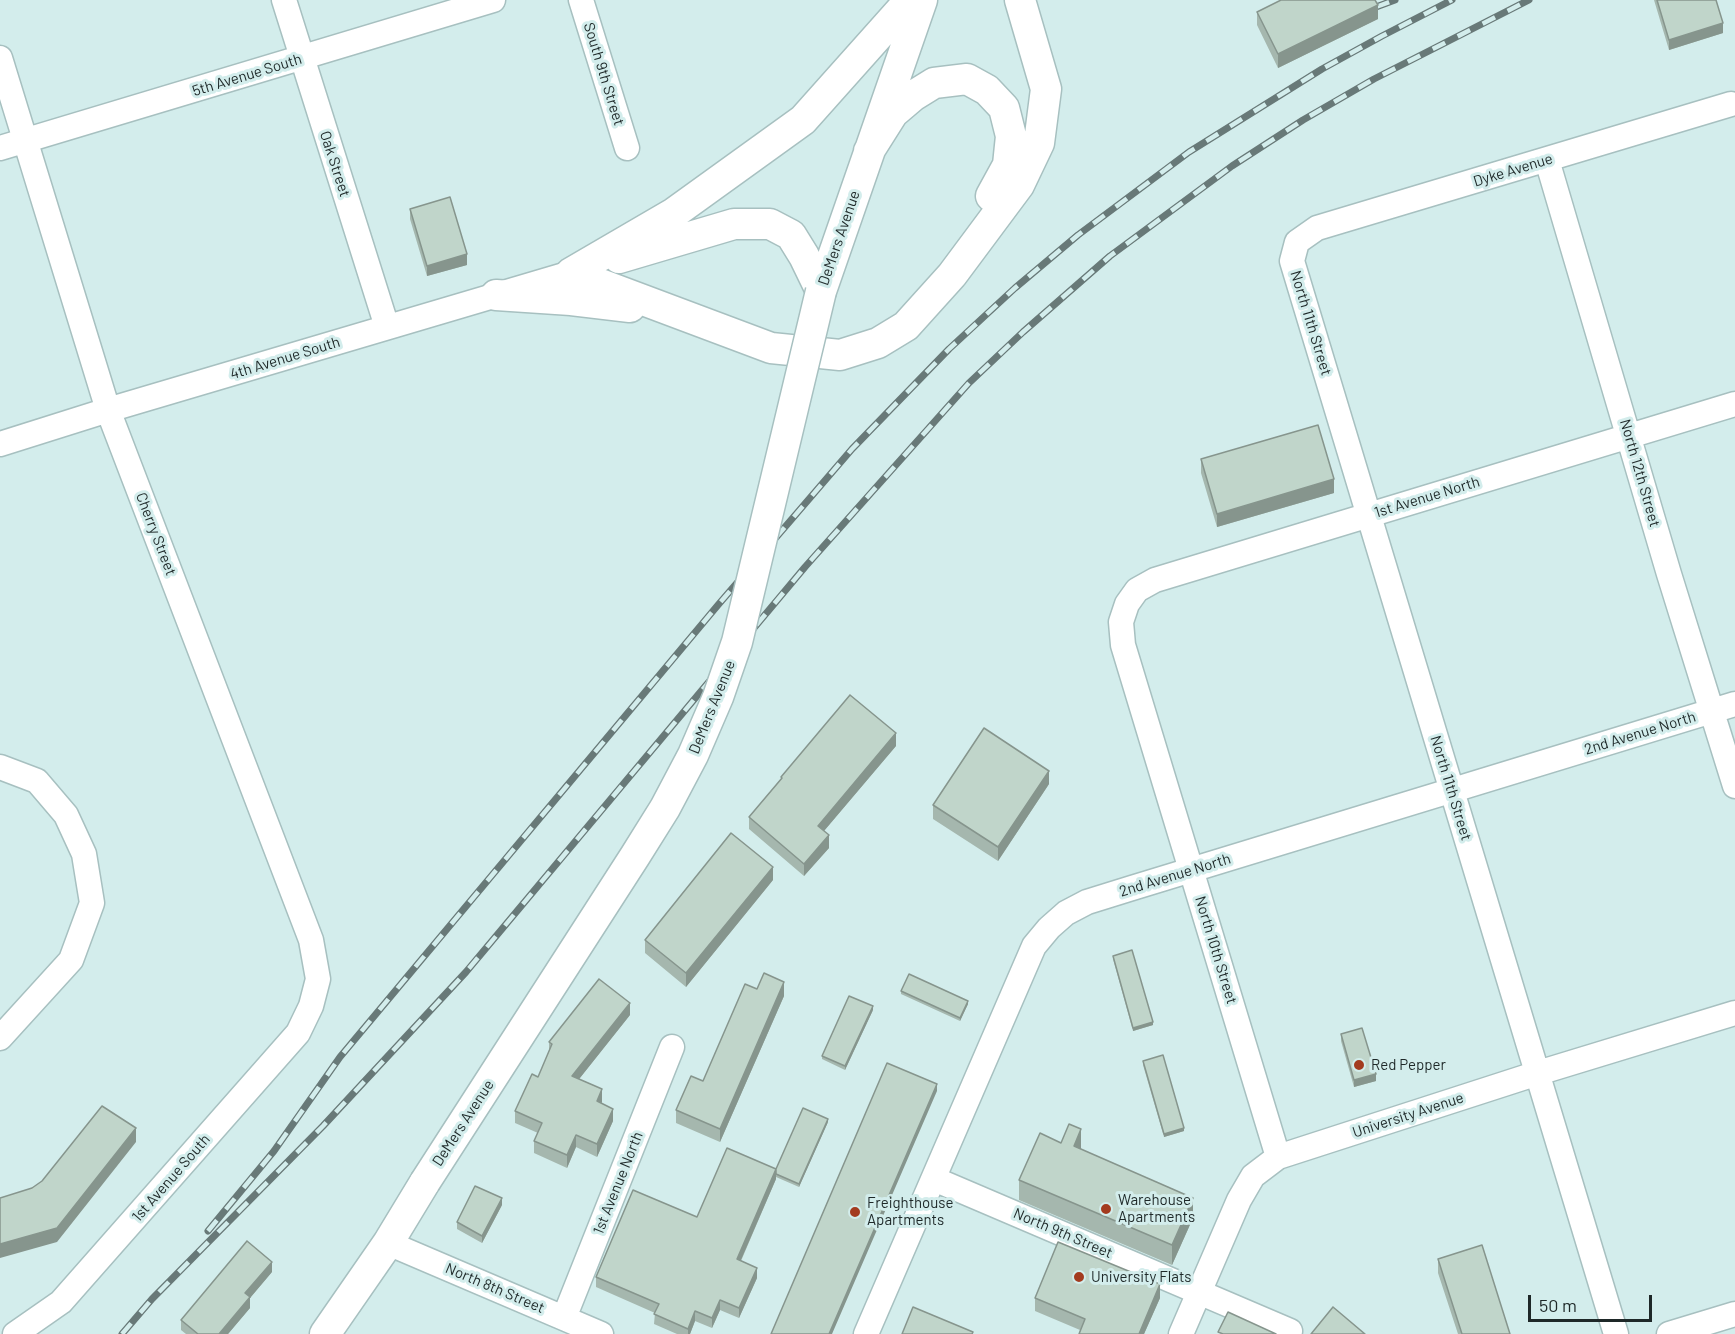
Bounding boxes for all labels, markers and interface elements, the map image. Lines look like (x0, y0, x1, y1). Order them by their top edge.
street label: South 9th Street (580, 20, 628, 128)
street label: 5th Avenue South (190, 50, 304, 100)
street label: Oak Street (316, 129, 354, 199)
street label: Dyke Avenue (1471, 149, 1555, 191)
street label: DeMers Avenue (814, 188, 864, 288)
street label: North 11th Street (1287, 268, 1335, 378)
street label: 4th Avenue South (228, 333, 342, 383)
street label: North 12th Street (1616, 417, 1664, 529)
street label: 1st Avenue North (1372, 472, 1482, 522)
street label: Cherry Street (132, 490, 180, 578)
street label: DeMers Avenue (685, 658, 739, 756)
street label: 2nd Avenue North (1582, 708, 1698, 758)
street label: North 11th Street (1427, 733, 1475, 843)
street label: 2nd Avenue North (1117, 850, 1233, 900)
street label: North 10th Street (1191, 894, 1241, 1006)
place label: Red Pepper (1371, 1056, 1446, 1074)
marker: Red Pepper (1352, 1058, 1366, 1072)
street label: DeMers Avenue (428, 1076, 498, 1170)
street label: University Avenue (1350, 1089, 1466, 1141)
street label: 1st Avenue North (589, 1129, 647, 1237)
street label: 1st Avenue South (128, 1131, 214, 1225)
place label: Warehouse Apartments (1118, 1191, 1195, 1226)
place label: Freighthouse Apartments (867, 1194, 954, 1229)
marker: Warehouse Apartments (1099, 1202, 1113, 1216)
street label: North 9th Street (1011, 1204, 1115, 1262)
marker: Freighthouse Apartments (848, 1205, 862, 1219)
street label: North 8th Street (443, 1259, 547, 1317)
place label: University Flats (1091, 1268, 1192, 1286)
marker: University Flats (1072, 1270, 1086, 1284)
scale bar (1531, 1283, 1656, 1321)
text: 50 m (1539, 1294, 1577, 1316)

